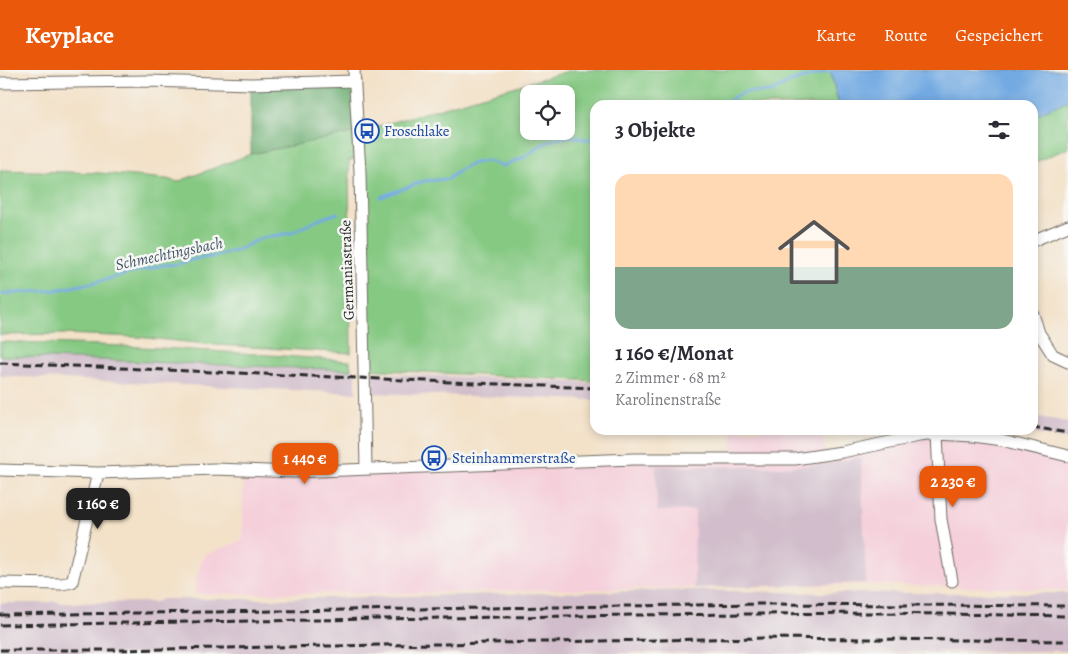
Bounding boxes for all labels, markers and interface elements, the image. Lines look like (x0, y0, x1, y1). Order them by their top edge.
text: Keyplace (25, 19, 114, 51)
text: Karte (816, 23, 856, 47)
text: Route (884, 23, 927, 47)
text: Gespeichert (955, 23, 1043, 47)
map controls (520, 85, 575, 140)
button: locate (520, 85, 575, 140)
text: 3 Objekte (615, 116, 696, 144)
icon: filters (985, 116, 1013, 144)
bus stop icon: Froschlake (354, 118, 380, 144)
place label: Froschlake (384, 121, 450, 141)
icon: home (769, 207, 859, 297)
street label: Germaniastraße (335, 219, 359, 320)
water label: Schmechtingsbach (113, 232, 225, 276)
text: 1 160 €/Monat (615, 339, 734, 367)
text: 2 Zimmer · 68 m² (615, 367, 726, 389)
text: Karolinenstraße (615, 389, 721, 411)
pin: 1 440 € (259, 442, 351, 485)
bus stop icon: Steinhammerstraße (421, 445, 447, 471)
text: 1 440 € (283, 448, 327, 470)
place label: Steinhammerstraße (452, 448, 576, 468)
pin: 2 230 € (907, 466, 999, 508)
text: 2 230 € (930, 471, 976, 493)
pin: 1 160 € (52, 488, 144, 530)
text: 1 160 € (77, 493, 119, 515)

